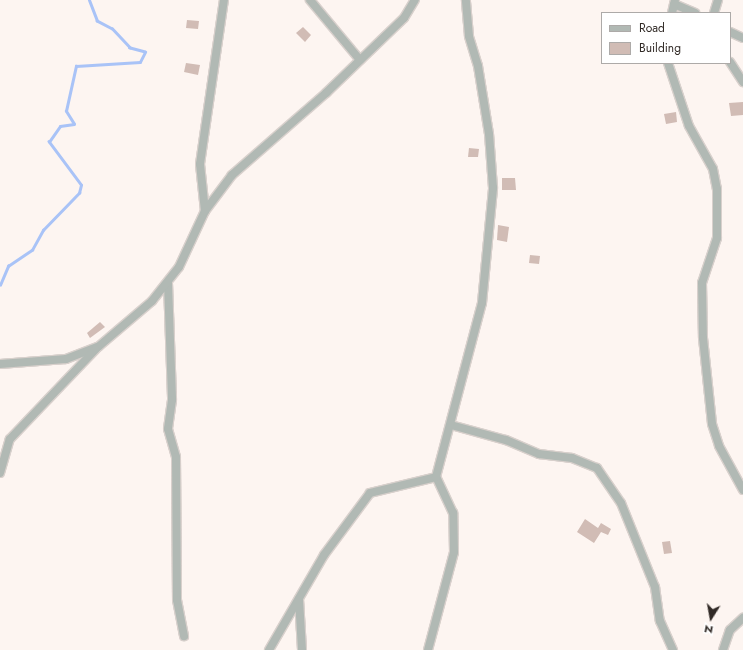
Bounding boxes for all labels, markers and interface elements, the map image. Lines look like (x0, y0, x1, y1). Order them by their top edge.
legend (601, 12, 731, 64)
text: Road (639, 19, 665, 37)
text: Building (639, 39, 681, 57)
north arrow (691, 598, 731, 638)
text: N (703, 621, 715, 638)

